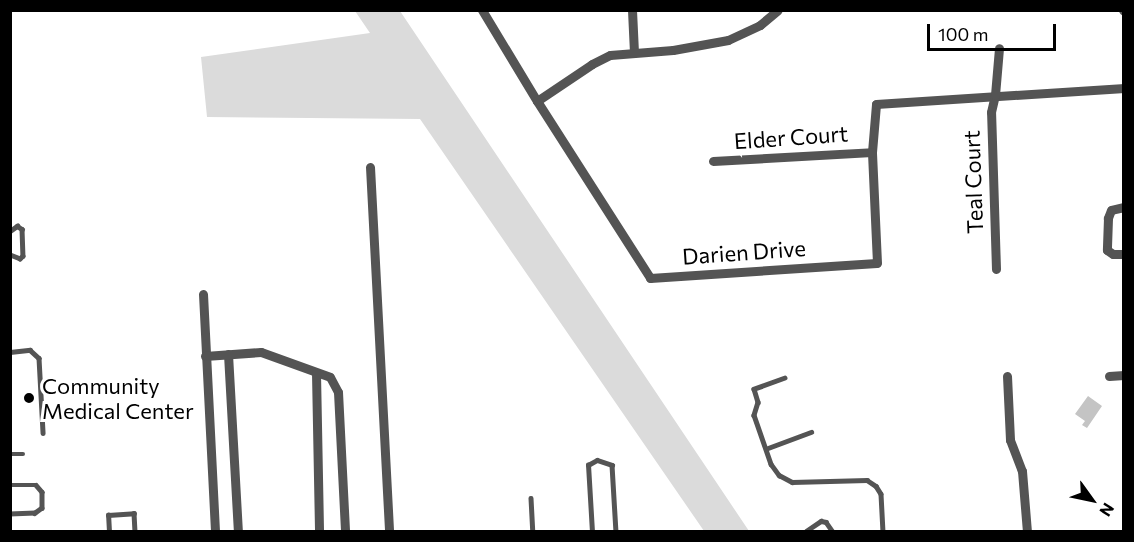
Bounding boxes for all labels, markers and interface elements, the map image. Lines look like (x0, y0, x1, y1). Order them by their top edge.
scale bar (930, 12, 1059, 50)
text: 100 m (938, 23, 988, 45)
street label: Elder Court (733, 120, 849, 154)
street label: Teal Court (958, 130, 988, 234)
street label: Darien Drive (681, 235, 807, 269)
place label: Community Medical Center (42, 372, 194, 424)
marker: Community Medical Center (20, 389, 38, 407)
north arrow (1062, 470, 1122, 530)
text: N (1096, 500, 1119, 520)

